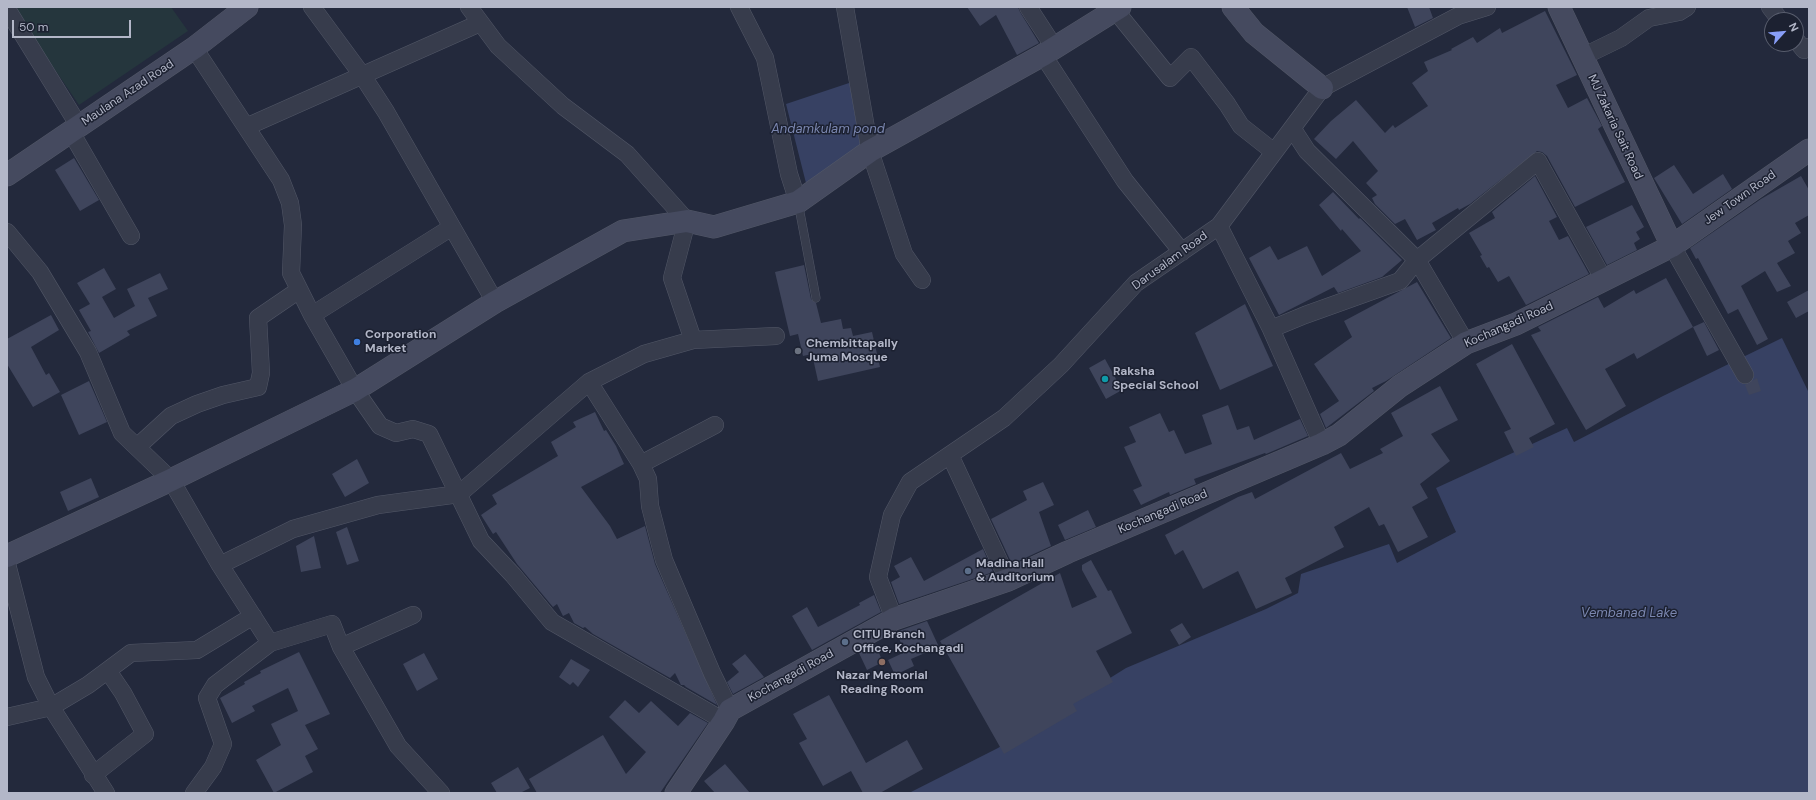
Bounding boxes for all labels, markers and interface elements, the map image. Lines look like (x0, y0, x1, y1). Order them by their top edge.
scale bar (14, 12, 133, 38)
north arrow (1764, 12, 1804, 52)
text: 50 m (19, 19, 48, 35)
text: N (1786, 20, 1802, 34)
street label: Maulana Azad Road (79, 57, 177, 129)
street label: MJ Zakaria Sait Road (1584, 72, 1646, 182)
water label: Andamkulam pond (771, 122, 885, 138)
street label: Jew Town Road (1701, 168, 1779, 228)
street label: Darusalam Road (1129, 229, 1211, 293)
street label: Kochangadi Road (1462, 299, 1556, 351)
place label: Corporation Market (365, 328, 436, 356)
marker: Corporation Market (352, 337, 362, 347)
place label: Chembittapally Juma Mosque (806, 337, 898, 365)
marker: Chembittapally Juma Mosque (793, 346, 803, 356)
place label: Raksha Special School (1113, 365, 1199, 393)
marker: Raksha Special School (1100, 374, 1110, 384)
street label: Kochangadi Road (1116, 487, 1210, 537)
place label: Madina Hall & Auditorium (976, 557, 1054, 585)
marker: Madina Hall & Auditorium (963, 566, 973, 576)
water label: Vembanad Lake (1581, 606, 1677, 622)
place label: CITU Branch Office, Kochangadi (853, 628, 964, 656)
marker: CITU Branch Office, Kochangadi (840, 637, 850, 647)
street label: Kochangadi Road (746, 647, 836, 705)
marker: Nazar Memorial Reading Room (877, 657, 887, 667)
place label: Nazar Memorial Reading Room (836, 669, 928, 697)

